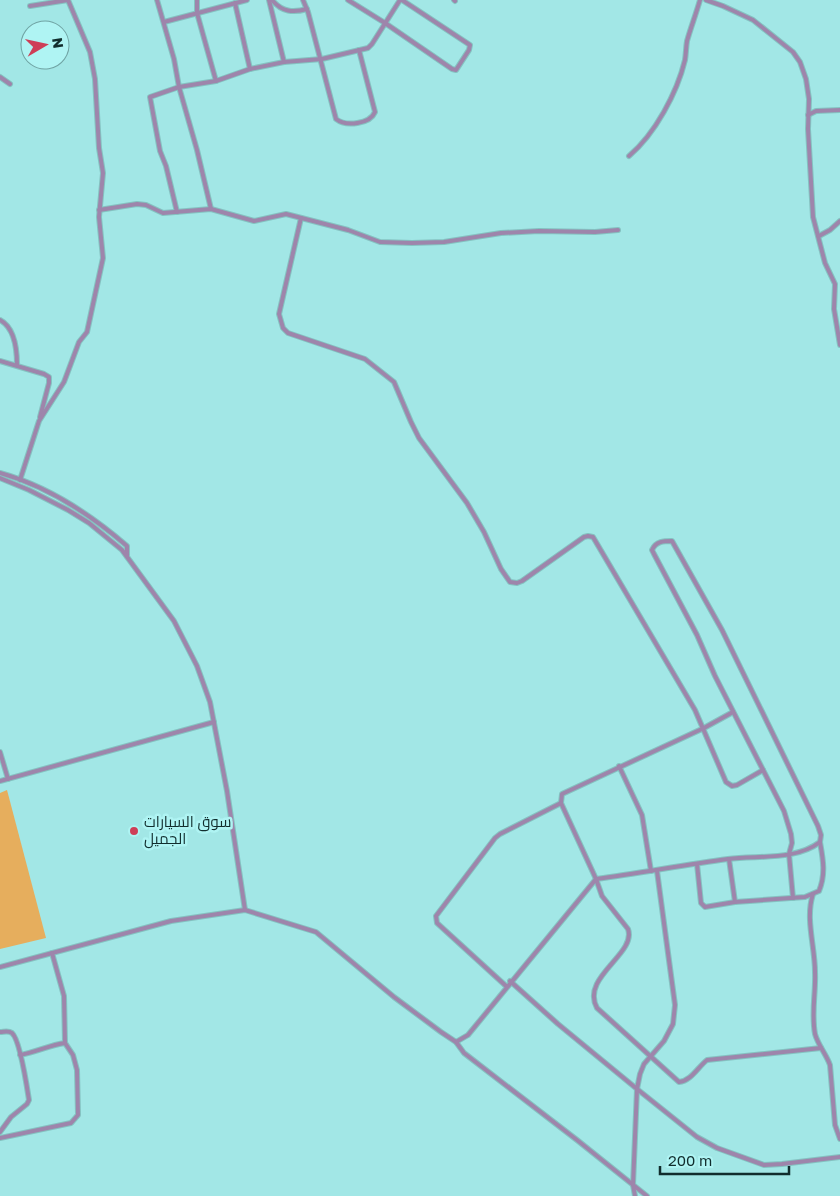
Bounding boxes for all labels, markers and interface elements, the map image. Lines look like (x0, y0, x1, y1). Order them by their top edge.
north arrow (20, 20, 70, 70)
text: N (49, 36, 68, 49)
place label: سوق السيارات الجميل (144, 812, 232, 849)
marker: سوق السيارات الجميل (128, 825, 140, 837)
scale bar (660, 1144, 789, 1176)
text: 200 m (668, 1151, 712, 1169)

